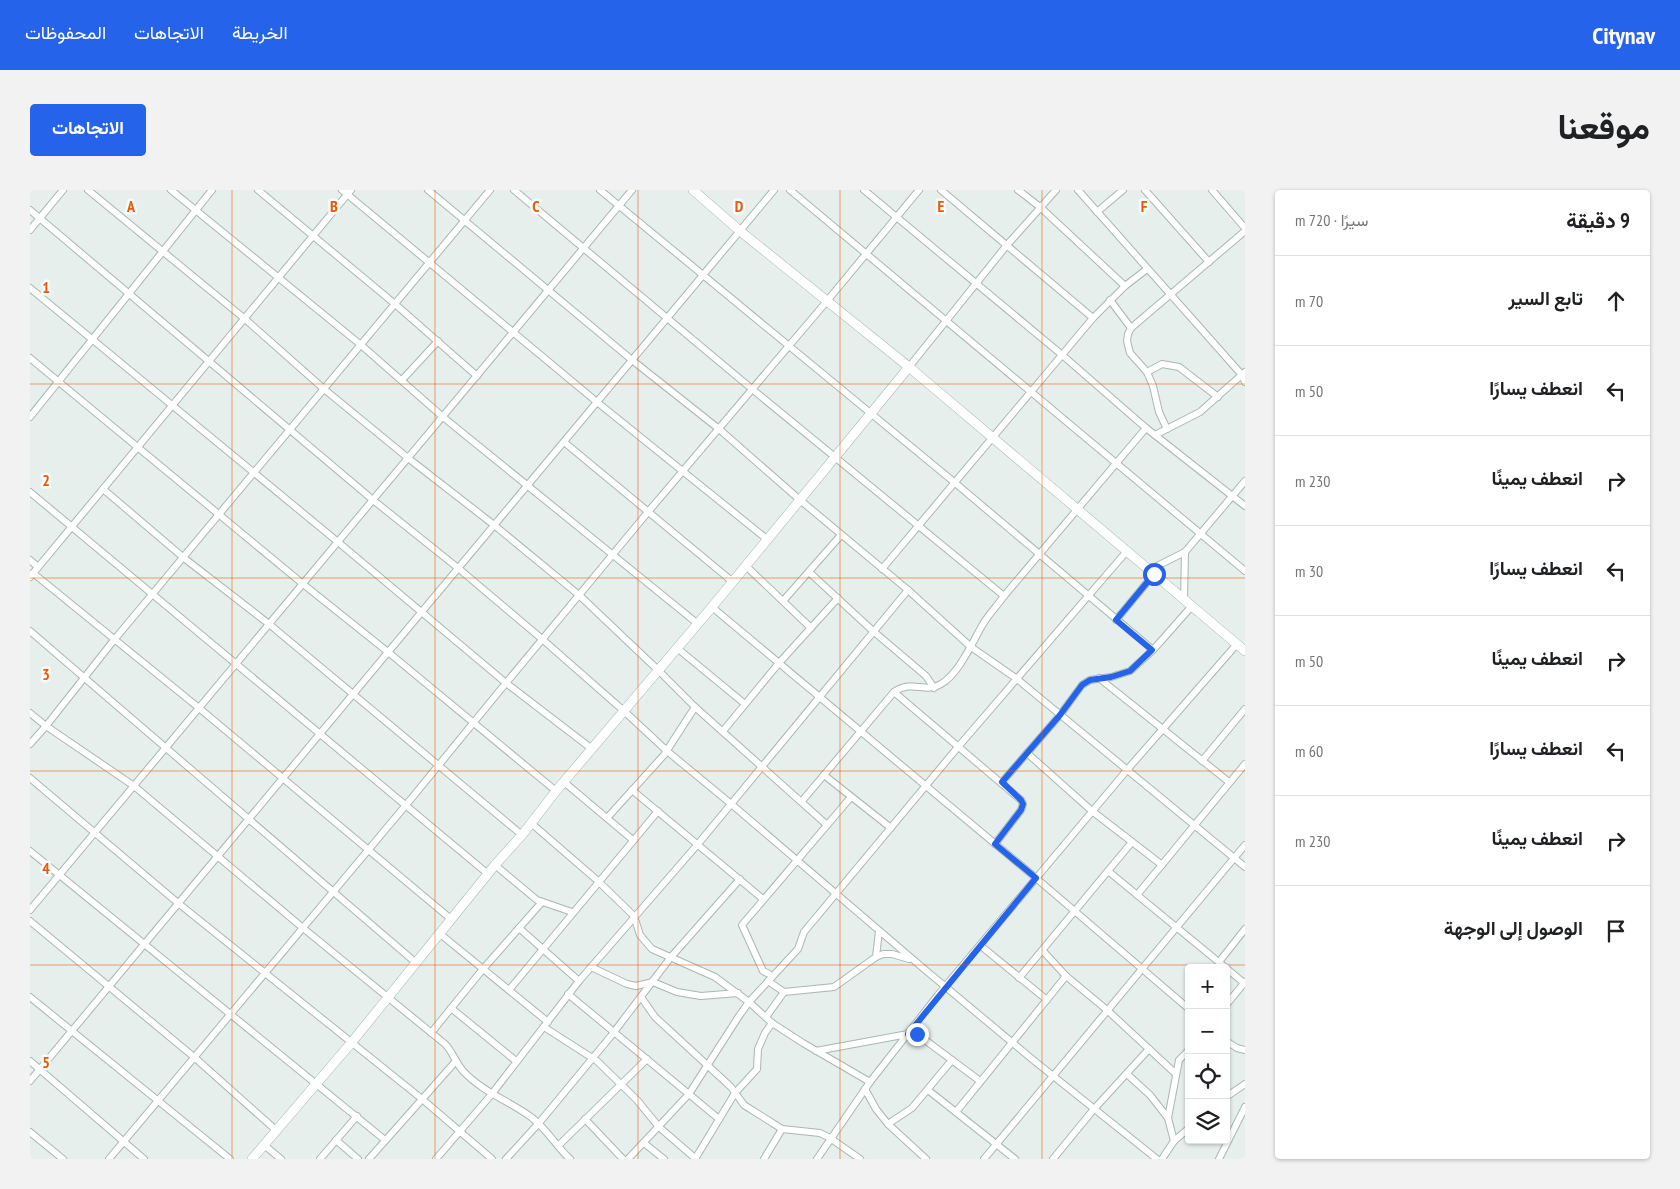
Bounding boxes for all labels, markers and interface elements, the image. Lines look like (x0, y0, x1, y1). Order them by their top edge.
text: Citynav (1592, 20, 1655, 51)
text: المحفوظات (25, 21, 106, 44)
text: الاتجاهات (134, 21, 204, 44)
text: الخريطة (232, 21, 288, 44)
text: موقعنا (1557, 103, 1650, 149)
button: الاتجاهات (30, 104, 146, 156)
text: A (126, 196, 136, 216)
text: B (330, 196, 338, 216)
text: C (532, 196, 540, 216)
text: D (735, 196, 744, 216)
text: E (938, 196, 945, 216)
text: F (1141, 196, 1148, 216)
text: 9 دقيقة (1566, 207, 1630, 234)
text: سيرًا · 720 m (1295, 210, 1368, 230)
text: 1 (42, 277, 50, 297)
text: تابع السير (1508, 286, 1583, 310)
icon: ahead (1602, 287, 1630, 315)
text: 70 m (1295, 291, 1323, 311)
text: انعطف يسارًا (1489, 376, 1583, 400)
icon: left (1602, 377, 1630, 405)
text: 50 m (1295, 381, 1323, 401)
text: انعطف يمينًا (1492, 466, 1583, 490)
icon: right (1602, 467, 1630, 495)
text: 2 (42, 470, 50, 490)
text: 230 m (1295, 471, 1330, 491)
text: انعطف يسارًا (1489, 556, 1583, 580)
icon: left (1602, 557, 1630, 585)
text: 30 m (1295, 561, 1323, 581)
route start (1143, 563, 1166, 586)
text: انعطف يمينًا (1492, 646, 1583, 670)
icon: right (1602, 647, 1630, 675)
text: 50 m (1295, 651, 1323, 671)
text: 3 (42, 664, 50, 684)
text: انعطف يسارًا (1489, 736, 1583, 760)
icon: left (1602, 737, 1630, 765)
text: 60 m (1295, 741, 1323, 761)
text: انعطف يمينًا (1492, 826, 1583, 850)
icon: right (1602, 827, 1630, 855)
text: 230 m (1295, 831, 1330, 851)
text: 4 (42, 858, 50, 878)
text: الوصول إلى الوجهة (1444, 916, 1583, 940)
icon: arrive (1602, 917, 1630, 945)
map controls (1185, 964, 1230, 1144)
button: + (1185, 964, 1230, 1009)
button: − (1185, 1009, 1230, 1054)
route end (906, 1023, 929, 1046)
text: 5 (42, 1052, 50, 1072)
button: locate (1185, 1054, 1230, 1099)
button: layers (1185, 1099, 1230, 1144)

